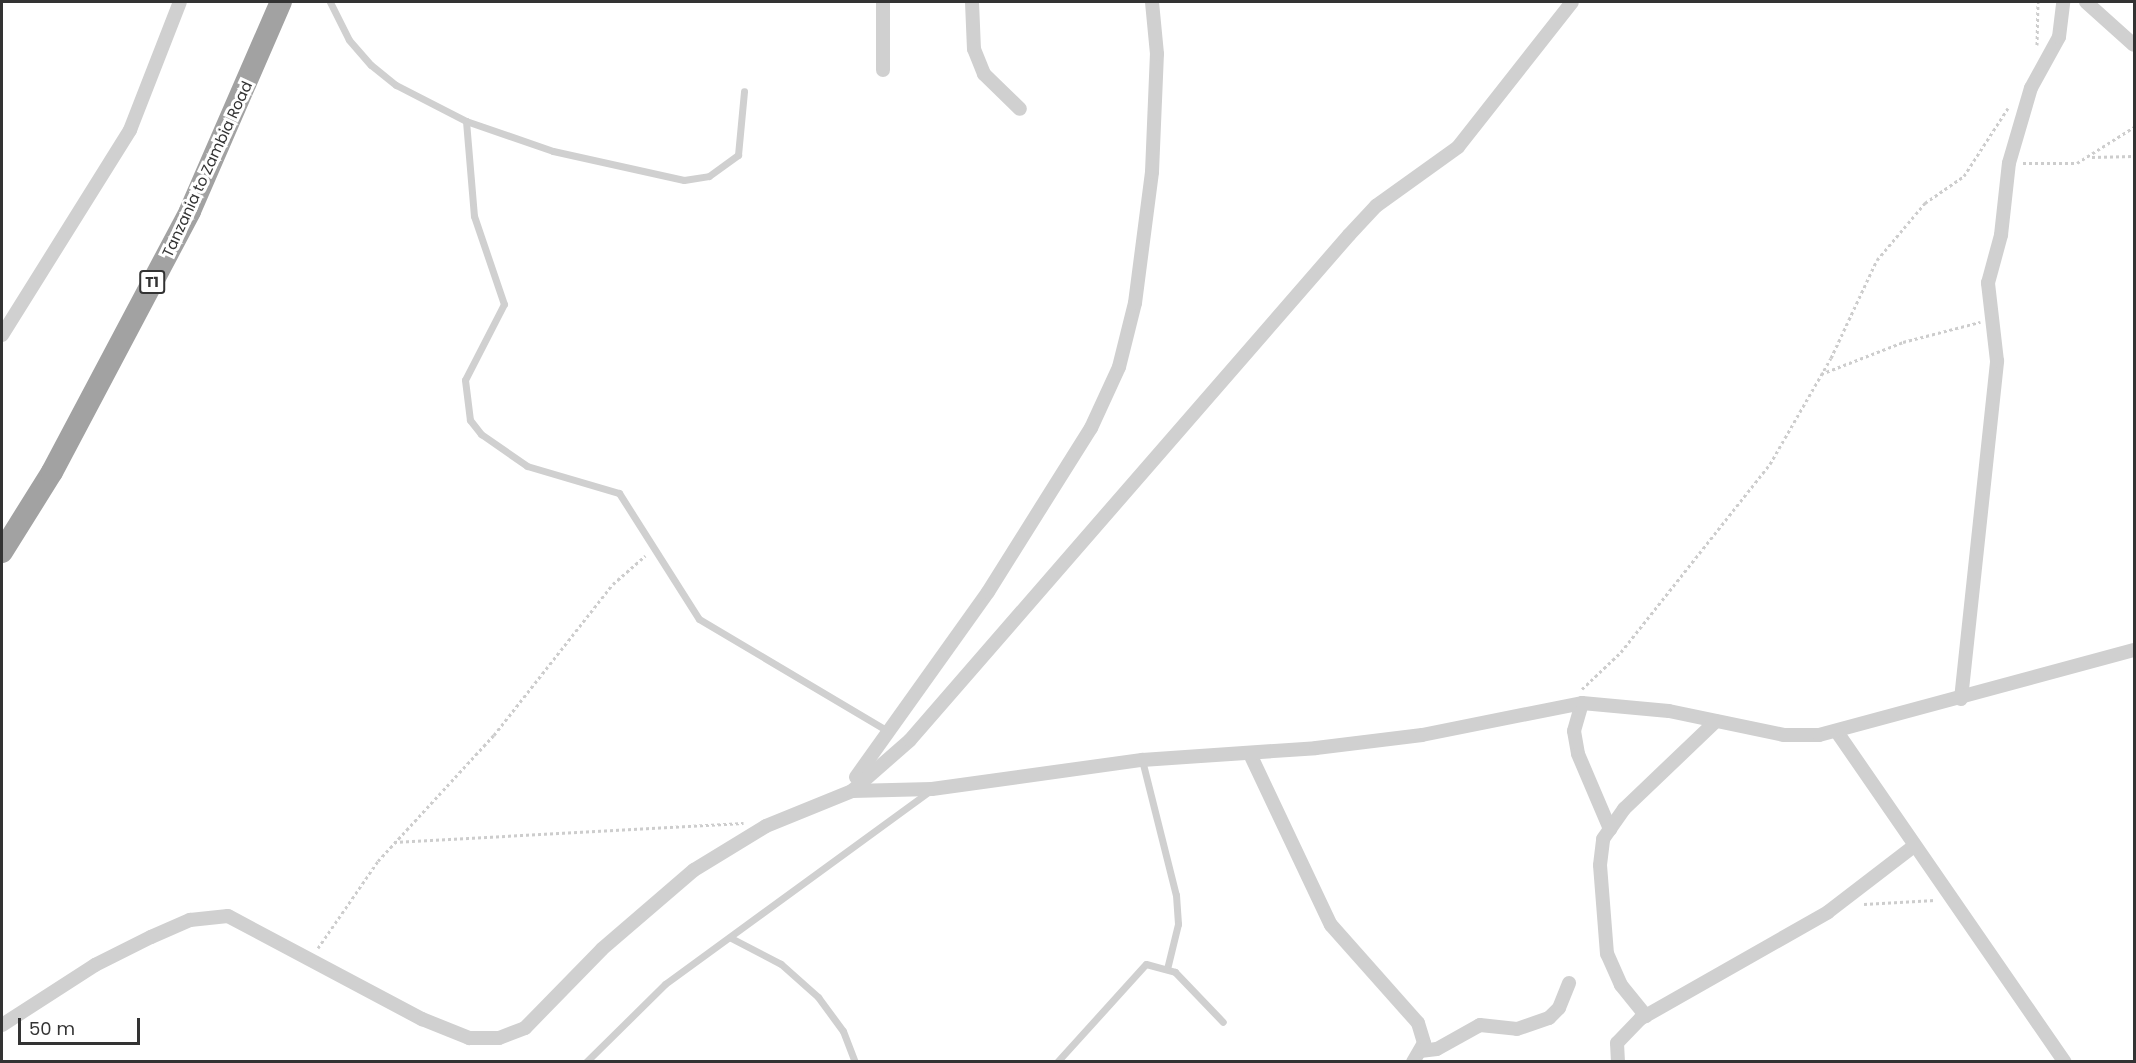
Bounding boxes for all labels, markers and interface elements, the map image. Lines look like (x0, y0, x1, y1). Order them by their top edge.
street label: Tanzania to Zambia Road (158, 78, 256, 260)
road number: T1 (138, 271, 166, 293)
scale bar (21, 1006, 142, 1044)
text: 50 m (29, 1016, 75, 1041)

